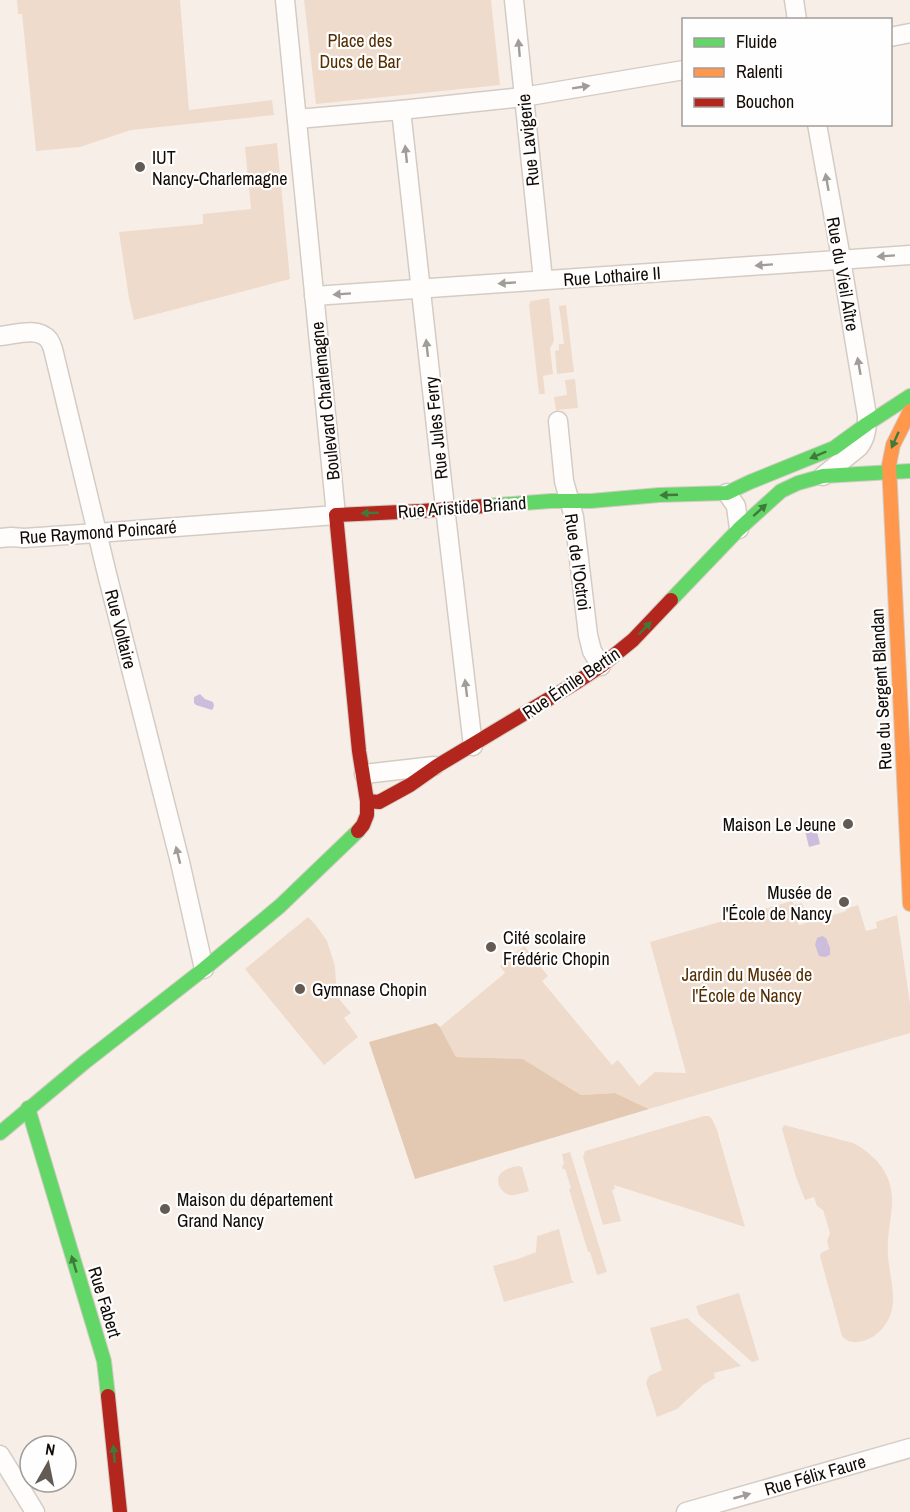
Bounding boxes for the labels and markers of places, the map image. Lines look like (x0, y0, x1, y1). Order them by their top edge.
place label: IUT Nancy-Charlemagne (152, 145, 287, 191)
marker: IUT Nancy-Charlemagne (133, 160, 147, 174)
place label: Maison Le Jeune (723, 812, 836, 837)
marker: Maison Le Jeune (841, 817, 855, 831)
place label: Musée de l'École de Nancy (723, 880, 833, 926)
marker: Musée de l'École de Nancy (837, 895, 851, 909)
place label: Cité scolaire Frédéric Chopin (503, 925, 610, 971)
marker: Cité scolaire Frédéric Chopin (484, 940, 498, 954)
place label: Gymnase Chopin (312, 977, 427, 1002)
marker: Gymnase Chopin (293, 982, 307, 996)
place label: Maison du département Grand Nancy (177, 1187, 333, 1233)
marker: Maison du département Grand Nancy (158, 1202, 172, 1216)

